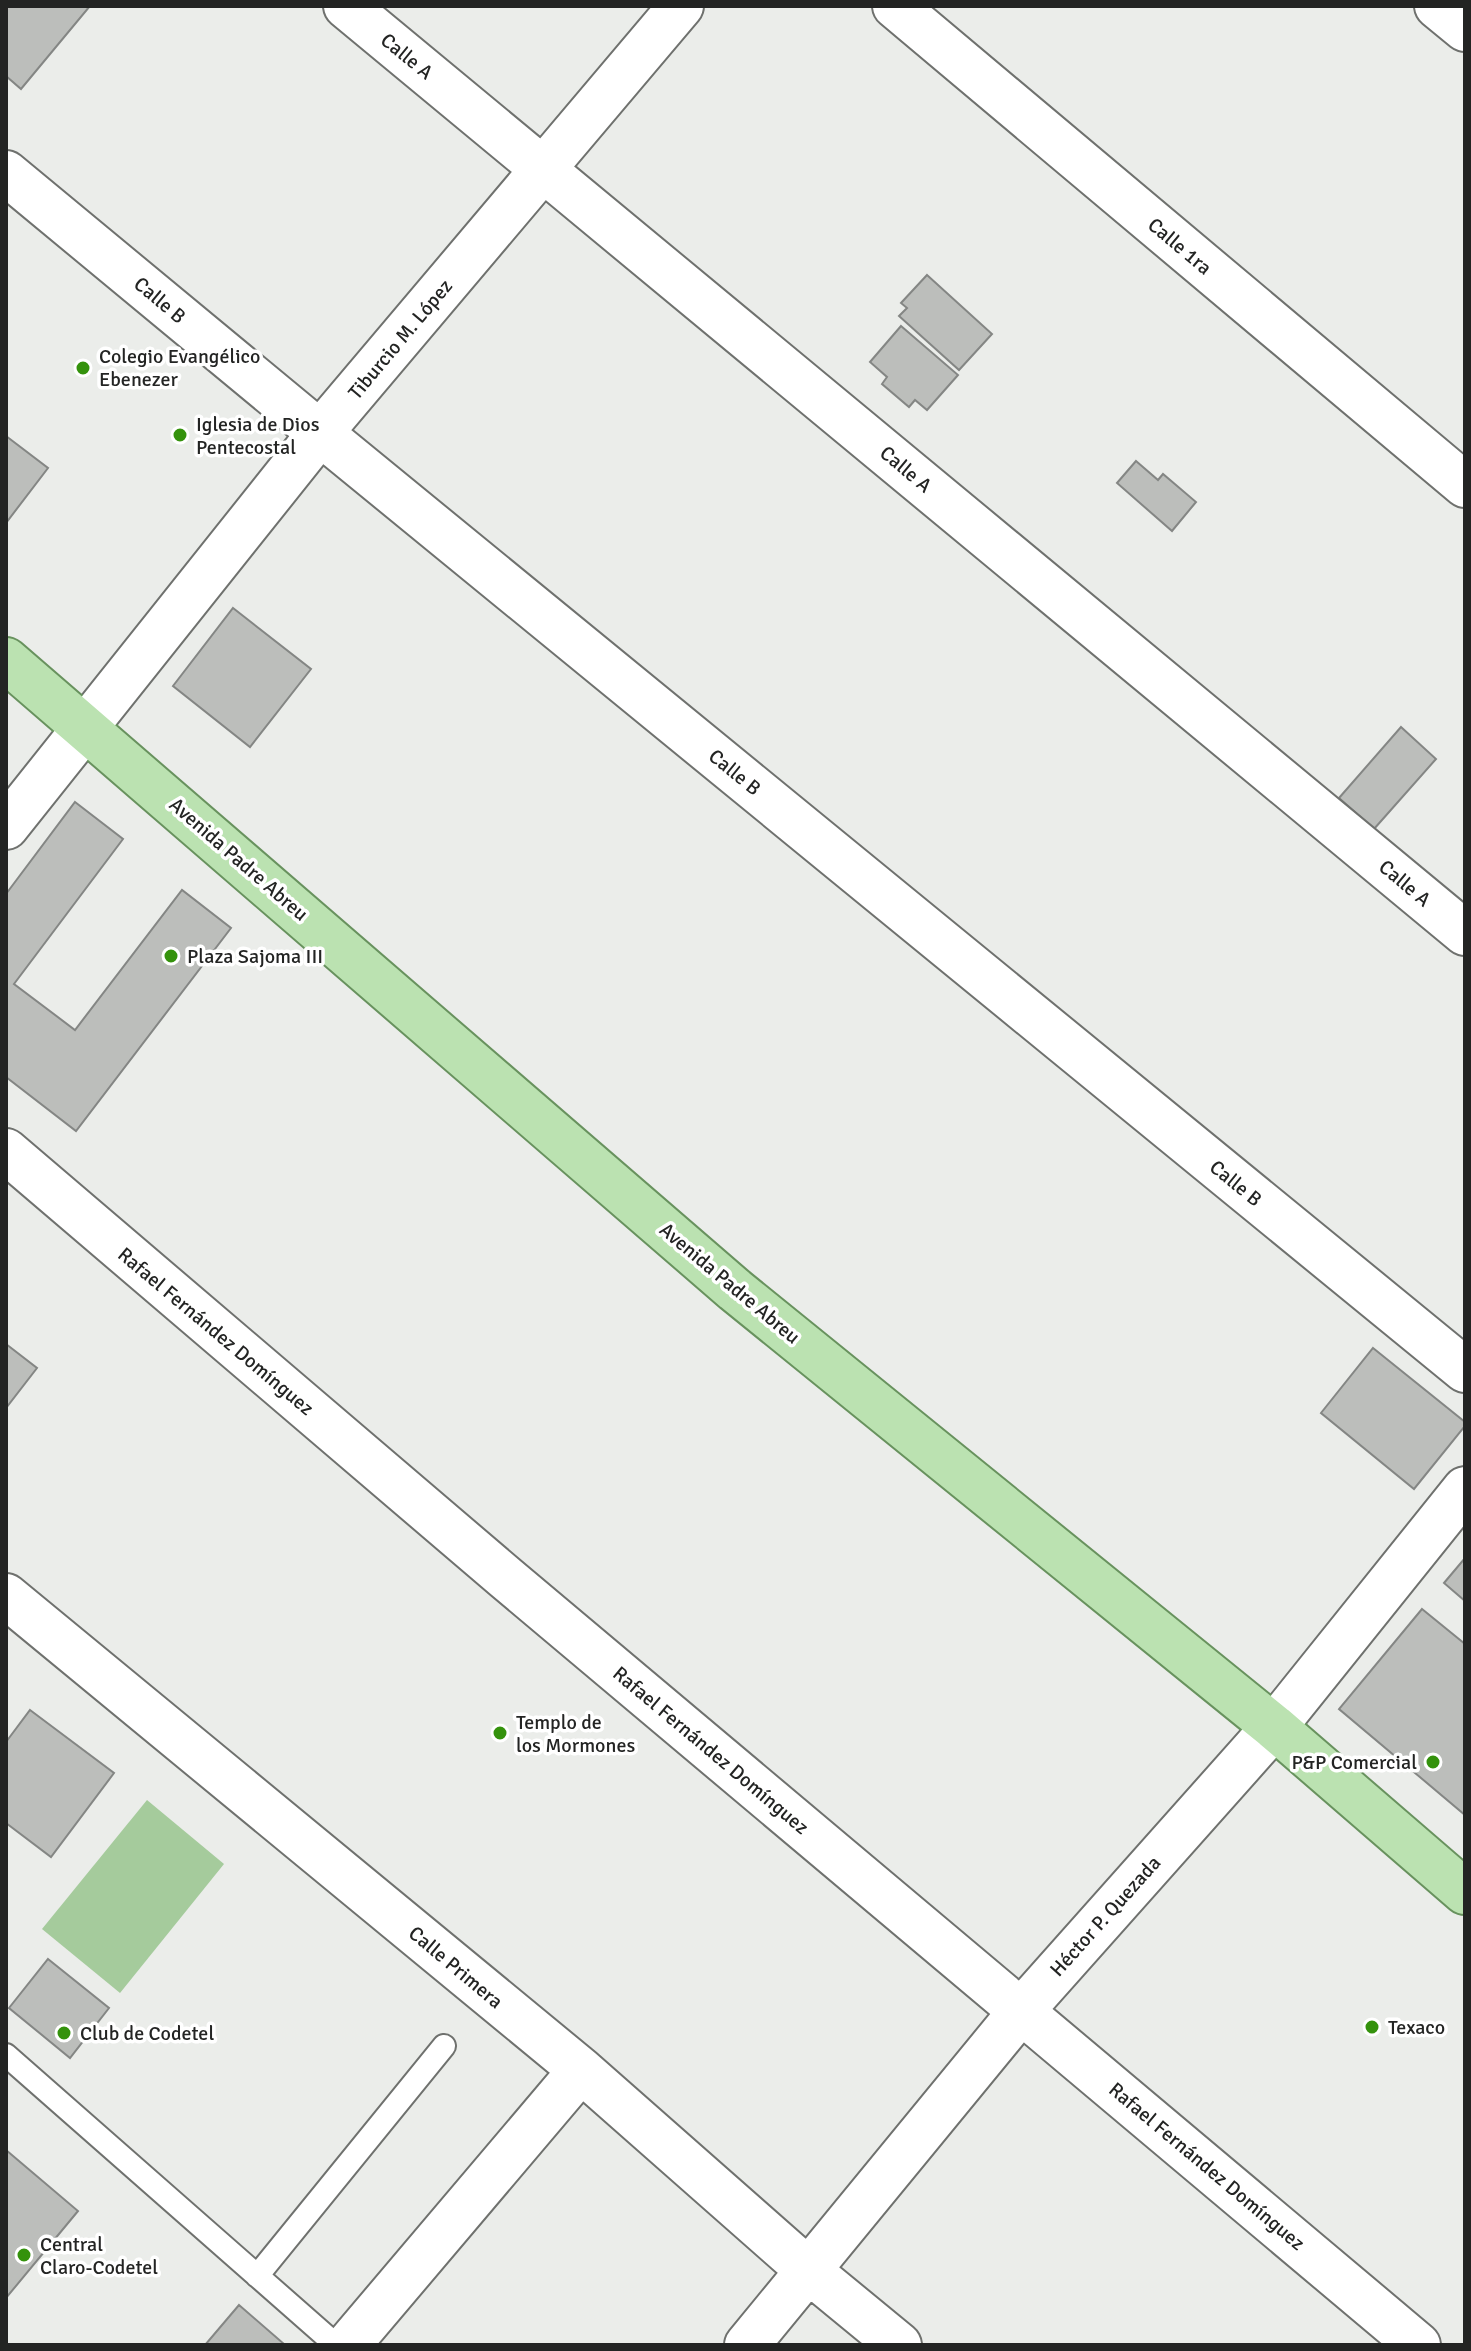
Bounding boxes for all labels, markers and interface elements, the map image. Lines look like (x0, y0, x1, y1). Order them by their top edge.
street label: Calle A (375, 28, 438, 85)
street label: Calle 1ra (1143, 212, 1217, 280)
street label: Calle B (129, 272, 191, 329)
street label: Tiburcio M. López (343, 274, 458, 405)
place label: Colegio Evangélico Ebenezer (99, 344, 260, 392)
marker: Colegio Evangélico Ebenezer (74, 359, 92, 377)
place label: Iglesia de Dios Pentecostal (196, 412, 320, 460)
marker: Iglesia de Dios Pentecostal (171, 426, 189, 444)
street label: Calle A (875, 441, 937, 498)
street label: Calle B (704, 744, 766, 801)
street label: Avenida Padre Abreu (164, 792, 313, 927)
street label: Calle A (1374, 855, 1436, 912)
place label: Plaza Sajoma III (187, 944, 323, 969)
marker: Plaza Sajoma III (162, 947, 180, 965)
street label: Calle B (1205, 1155, 1267, 1212)
street label: Avenida Padre Abreu (654, 1217, 805, 1349)
street label: Rafael Fernández Domínguez (113, 1242, 319, 1421)
street label: Rafael Fernández Domínguez (608, 1661, 814, 1840)
place label: Templo de los Mormones (516, 1710, 635, 1758)
marker: Templo de los Mormones (491, 1724, 509, 1742)
place label: P&P Comercial (1291, 1750, 1417, 1775)
marker: P&P Comercial (1424, 1753, 1442, 1771)
street label: Héctor P. Quezada (1045, 1851, 1166, 1982)
street label: Calle Primera (403, 1921, 508, 2014)
place label: Texaco (1388, 2015, 1445, 2040)
marker: Texaco (1363, 2018, 1381, 2036)
place label: Club de Codetel (80, 2021, 214, 2046)
marker: Club de Codetel (55, 2024, 73, 2042)
street label: Rafael Fernández Domínguez (1104, 2077, 1310, 2256)
place label: Central Claro-Codetel (40, 2232, 158, 2280)
marker: Central Claro-Codetel (15, 2246, 33, 2264)

